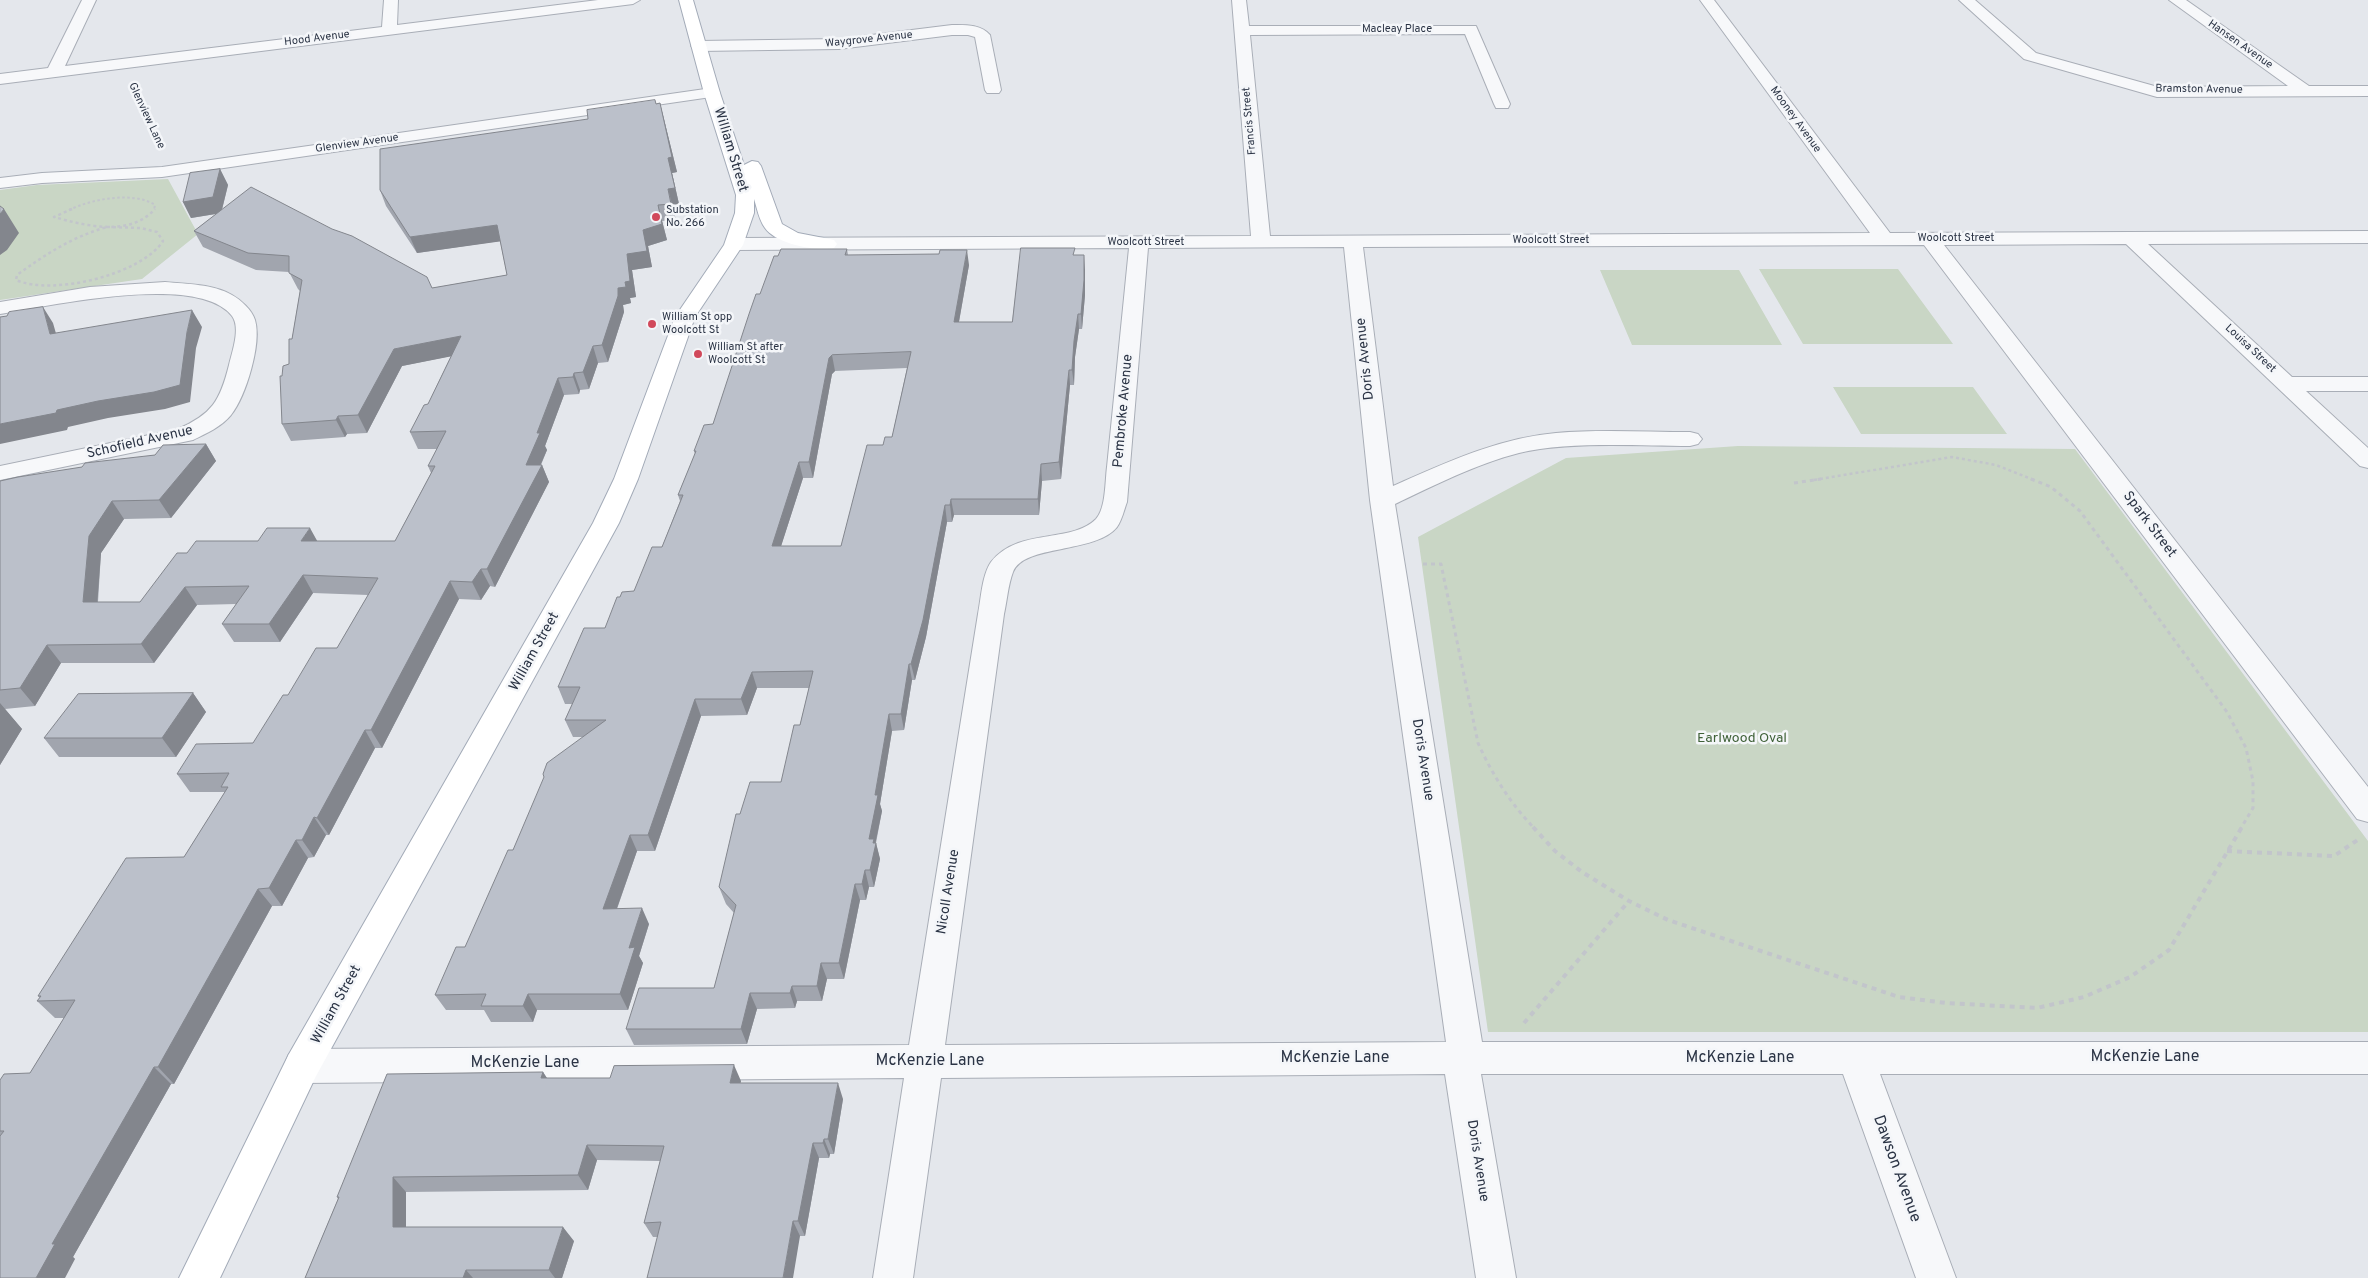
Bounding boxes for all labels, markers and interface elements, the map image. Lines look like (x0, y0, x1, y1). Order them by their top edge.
street label: Hansen Avenue (2205, 18, 2275, 72)
street label: Macleay Place (1362, 23, 1432, 37)
street label: Hood Avenue (283, 28, 351, 50)
street label: Waygrove Avenue (825, 29, 913, 51)
street label: Glenview Lane (125, 81, 167, 151)
street label: Bramston Avenue (2155, 83, 2243, 97)
street label: Mooney Avenue (1767, 84, 1823, 156)
street label: Francis Street (1240, 87, 1260, 155)
street label: William Street (709, 106, 751, 194)
street label: Glenview Avenue (314, 132, 400, 156)
place label: Substation No. 266 (666, 204, 719, 230)
marker: Substation No. 266 (650, 211, 662, 223)
street label: Woolcott Street (1918, 232, 1994, 246)
street label: Woolcott Street (1513, 234, 1589, 248)
street label: Woolcott Street (1108, 236, 1184, 250)
place label: William St opp Woolcott St (662, 311, 732, 337)
street label: Doris Avenue (1353, 317, 1379, 401)
marker: William St opp Woolcott St (646, 318, 658, 330)
street label: Louisa Street (2222, 322, 2278, 376)
place label: William St after Woolcott St (708, 341, 784, 367)
marker: William St after Woolcott St (692, 348, 704, 360)
street label: Pembroke Avenue (1111, 354, 1137, 468)
street label: Schofield Avenue (85, 423, 195, 463)
street label: Spark Street (2119, 489, 2179, 561)
street label: William Street (506, 610, 564, 694)
street label: Doris Avenue (1407, 718, 1437, 802)
park label: Earlwood Oval (1697, 731, 1787, 747)
street label: Nicoll Avenue (934, 848, 964, 936)
street label: William Street (308, 963, 366, 1047)
street label: McKenzie Lane (2091, 1048, 2199, 1068)
street label: McKenzie Lane (1281, 1049, 1389, 1069)
street label: McKenzie Lane (1686, 1049, 1794, 1069)
street label: McKenzie Lane (876, 1052, 984, 1072)
street label: McKenzie Lane (471, 1054, 579, 1074)
street label: Dawson Avenue (1868, 1113, 1924, 1225)
street label: Doris Avenue (1462, 1119, 1492, 1203)

